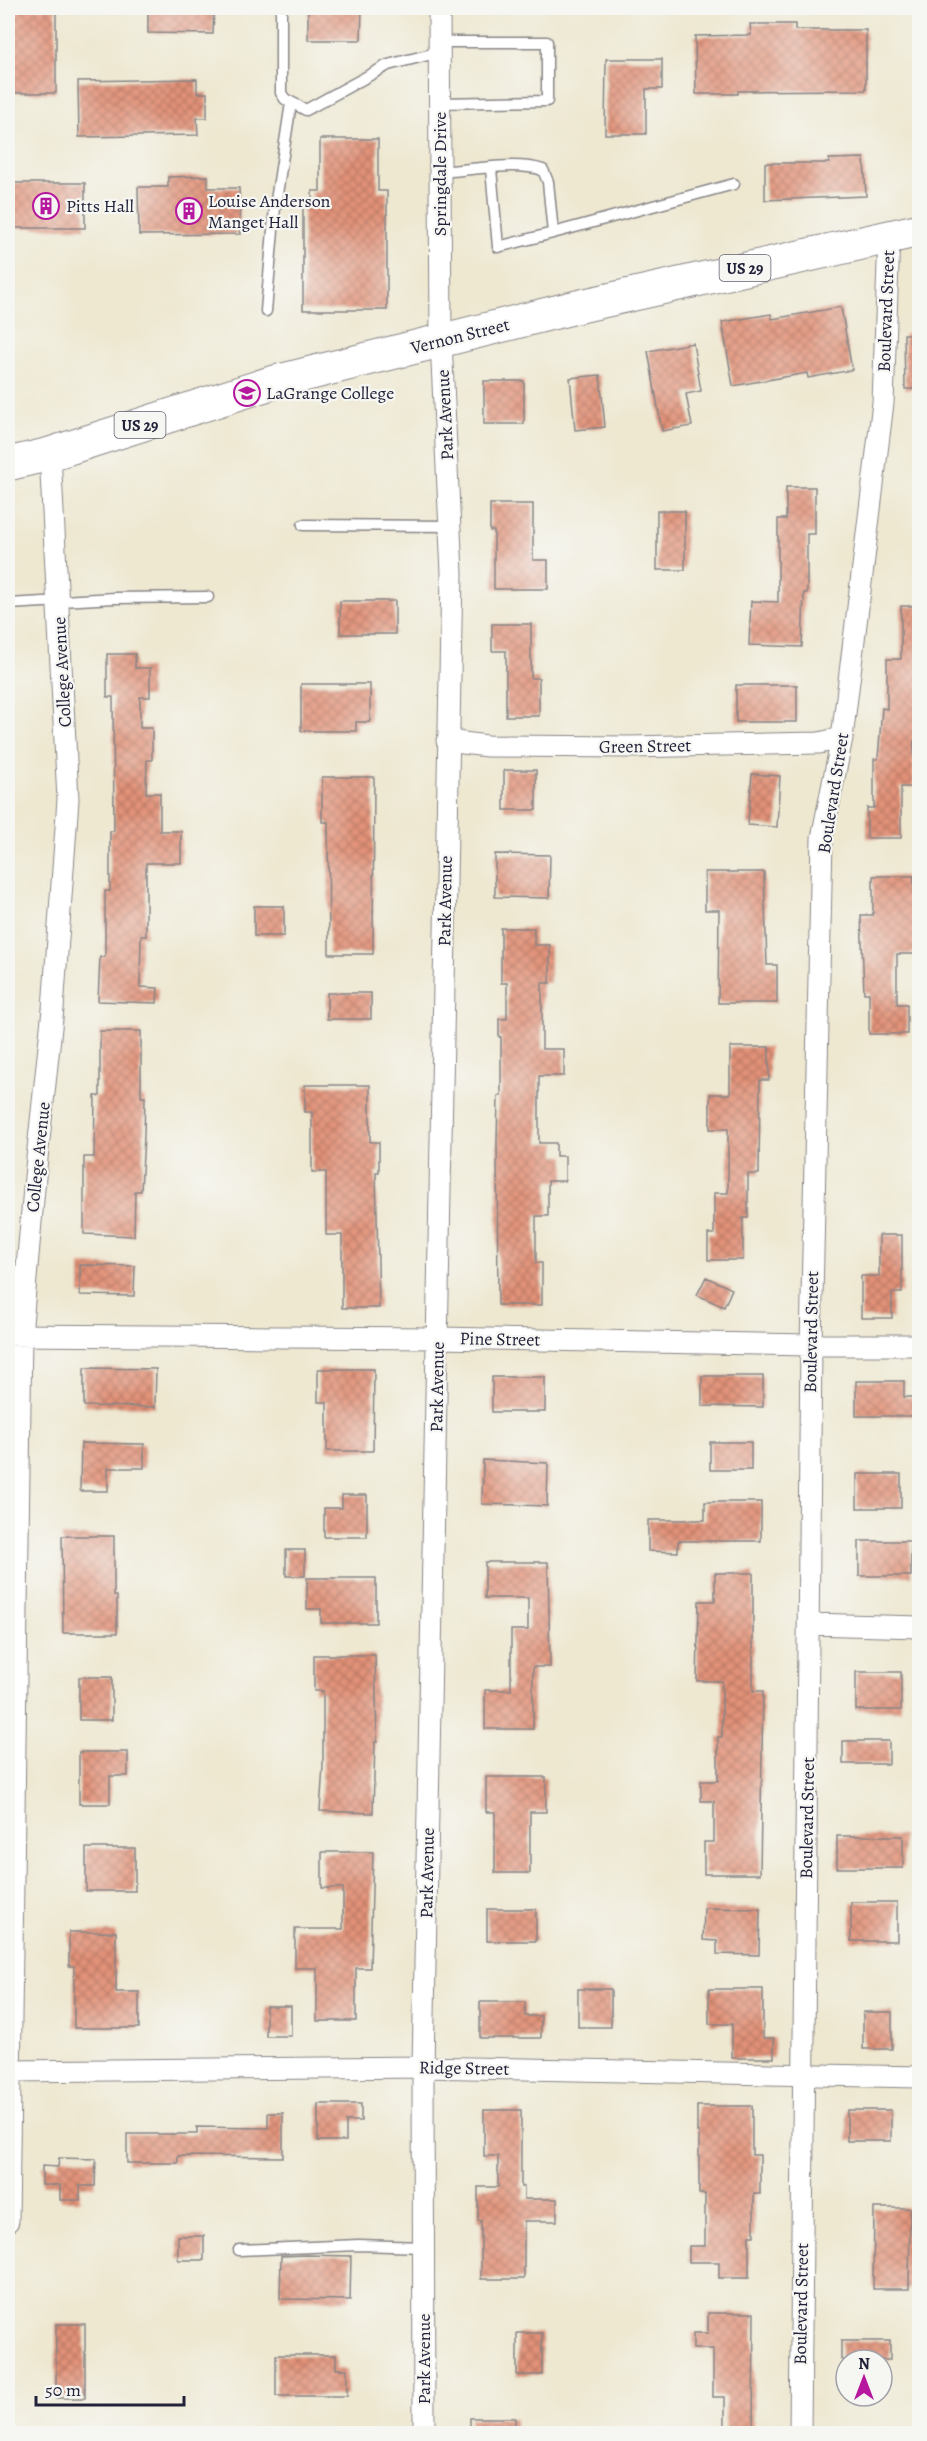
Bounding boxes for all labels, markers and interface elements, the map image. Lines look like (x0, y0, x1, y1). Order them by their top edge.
street label: Springdale Drive (428, 112, 452, 236)
place label: Louise Anderson Manget Hall (208, 189, 331, 234)
building icon: Pitts Hall (31, 191, 61, 221)
place label: Pitts Hall (66, 194, 134, 218)
building icon: Louise Anderson Manget Hall (174, 196, 204, 226)
street label: Boulevard Street (872, 250, 900, 372)
road number: US 29 (720, 255, 771, 281)
street label: Vernon Street (407, 312, 512, 360)
street label: Park Avenue (431, 369, 459, 461)
school or university icon: LaGrange College (232, 378, 262, 408)
place label: LaGrange College (266, 381, 394, 405)
road number: US 29 (114, 412, 166, 438)
street label: College Avenue (47, 616, 77, 728)
street label: Boulevard Street (812, 731, 854, 855)
street label: Green Street (599, 733, 691, 759)
street label: Park Avenue (432, 855, 458, 947)
street label: College Avenue (20, 1101, 56, 1213)
street label: Boulevard Street (798, 1271, 824, 1393)
street label: Pine Street (460, 1326, 541, 1352)
street label: Park Avenue (424, 1341, 450, 1433)
street label: Boulevard Street (794, 1757, 820, 1879)
street label: Park Avenue (414, 1827, 440, 1919)
street label: Ridge Street (419, 2055, 509, 2081)
street label: Boulevard Street (788, 2243, 814, 2365)
street label: Park Avenue (412, 2314, 436, 2404)
north arrow (834, 2348, 894, 2408)
text: N (858, 2353, 870, 2375)
scale bar (36, 2369, 184, 2407)
text: 50 m (45, 2378, 81, 2402)

